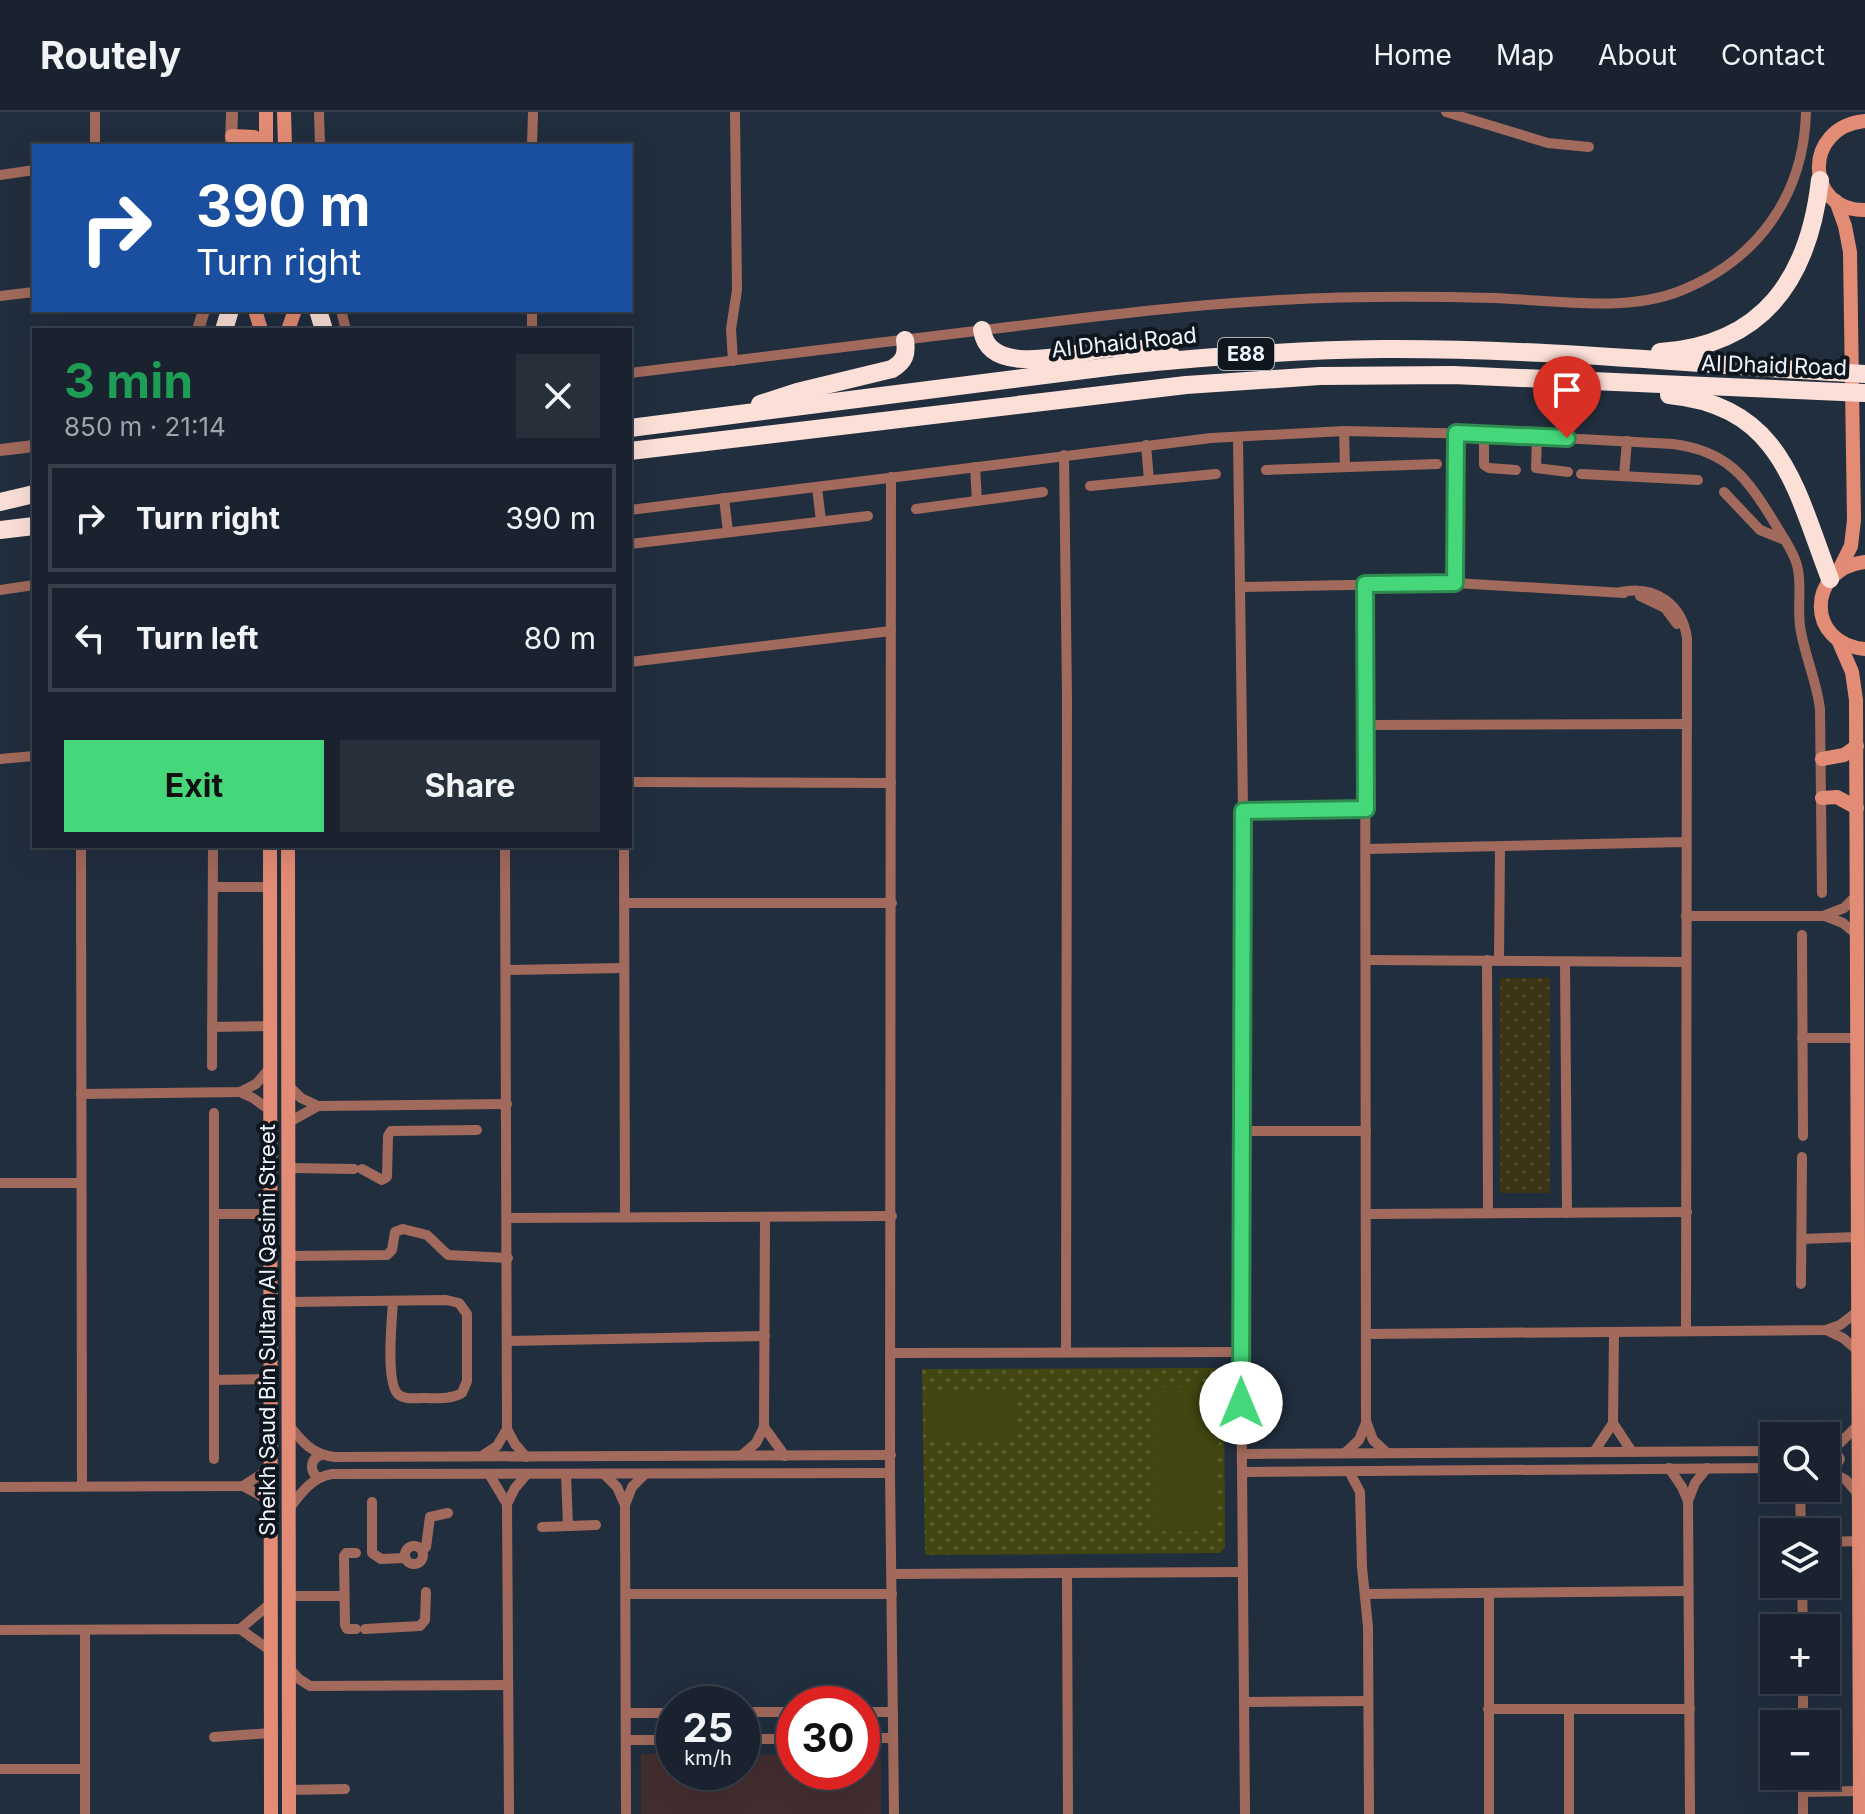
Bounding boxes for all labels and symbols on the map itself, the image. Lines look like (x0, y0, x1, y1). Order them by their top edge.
street label: Al Dhaid Road (1050, 321, 1198, 363)
road number: E88 (1218, 338, 1274, 370)
street label: Al Dhaid Road (1701, 349, 1847, 381)
pin (1533, 356, 1601, 438)
street label: Sheikh Saud Bin Sultan Al Qasimi Street (254, 1124, 280, 1536)
position arrow (1199, 1361, 1283, 1445)
speed limit sign: 30 (776, 1686, 880, 1790)

